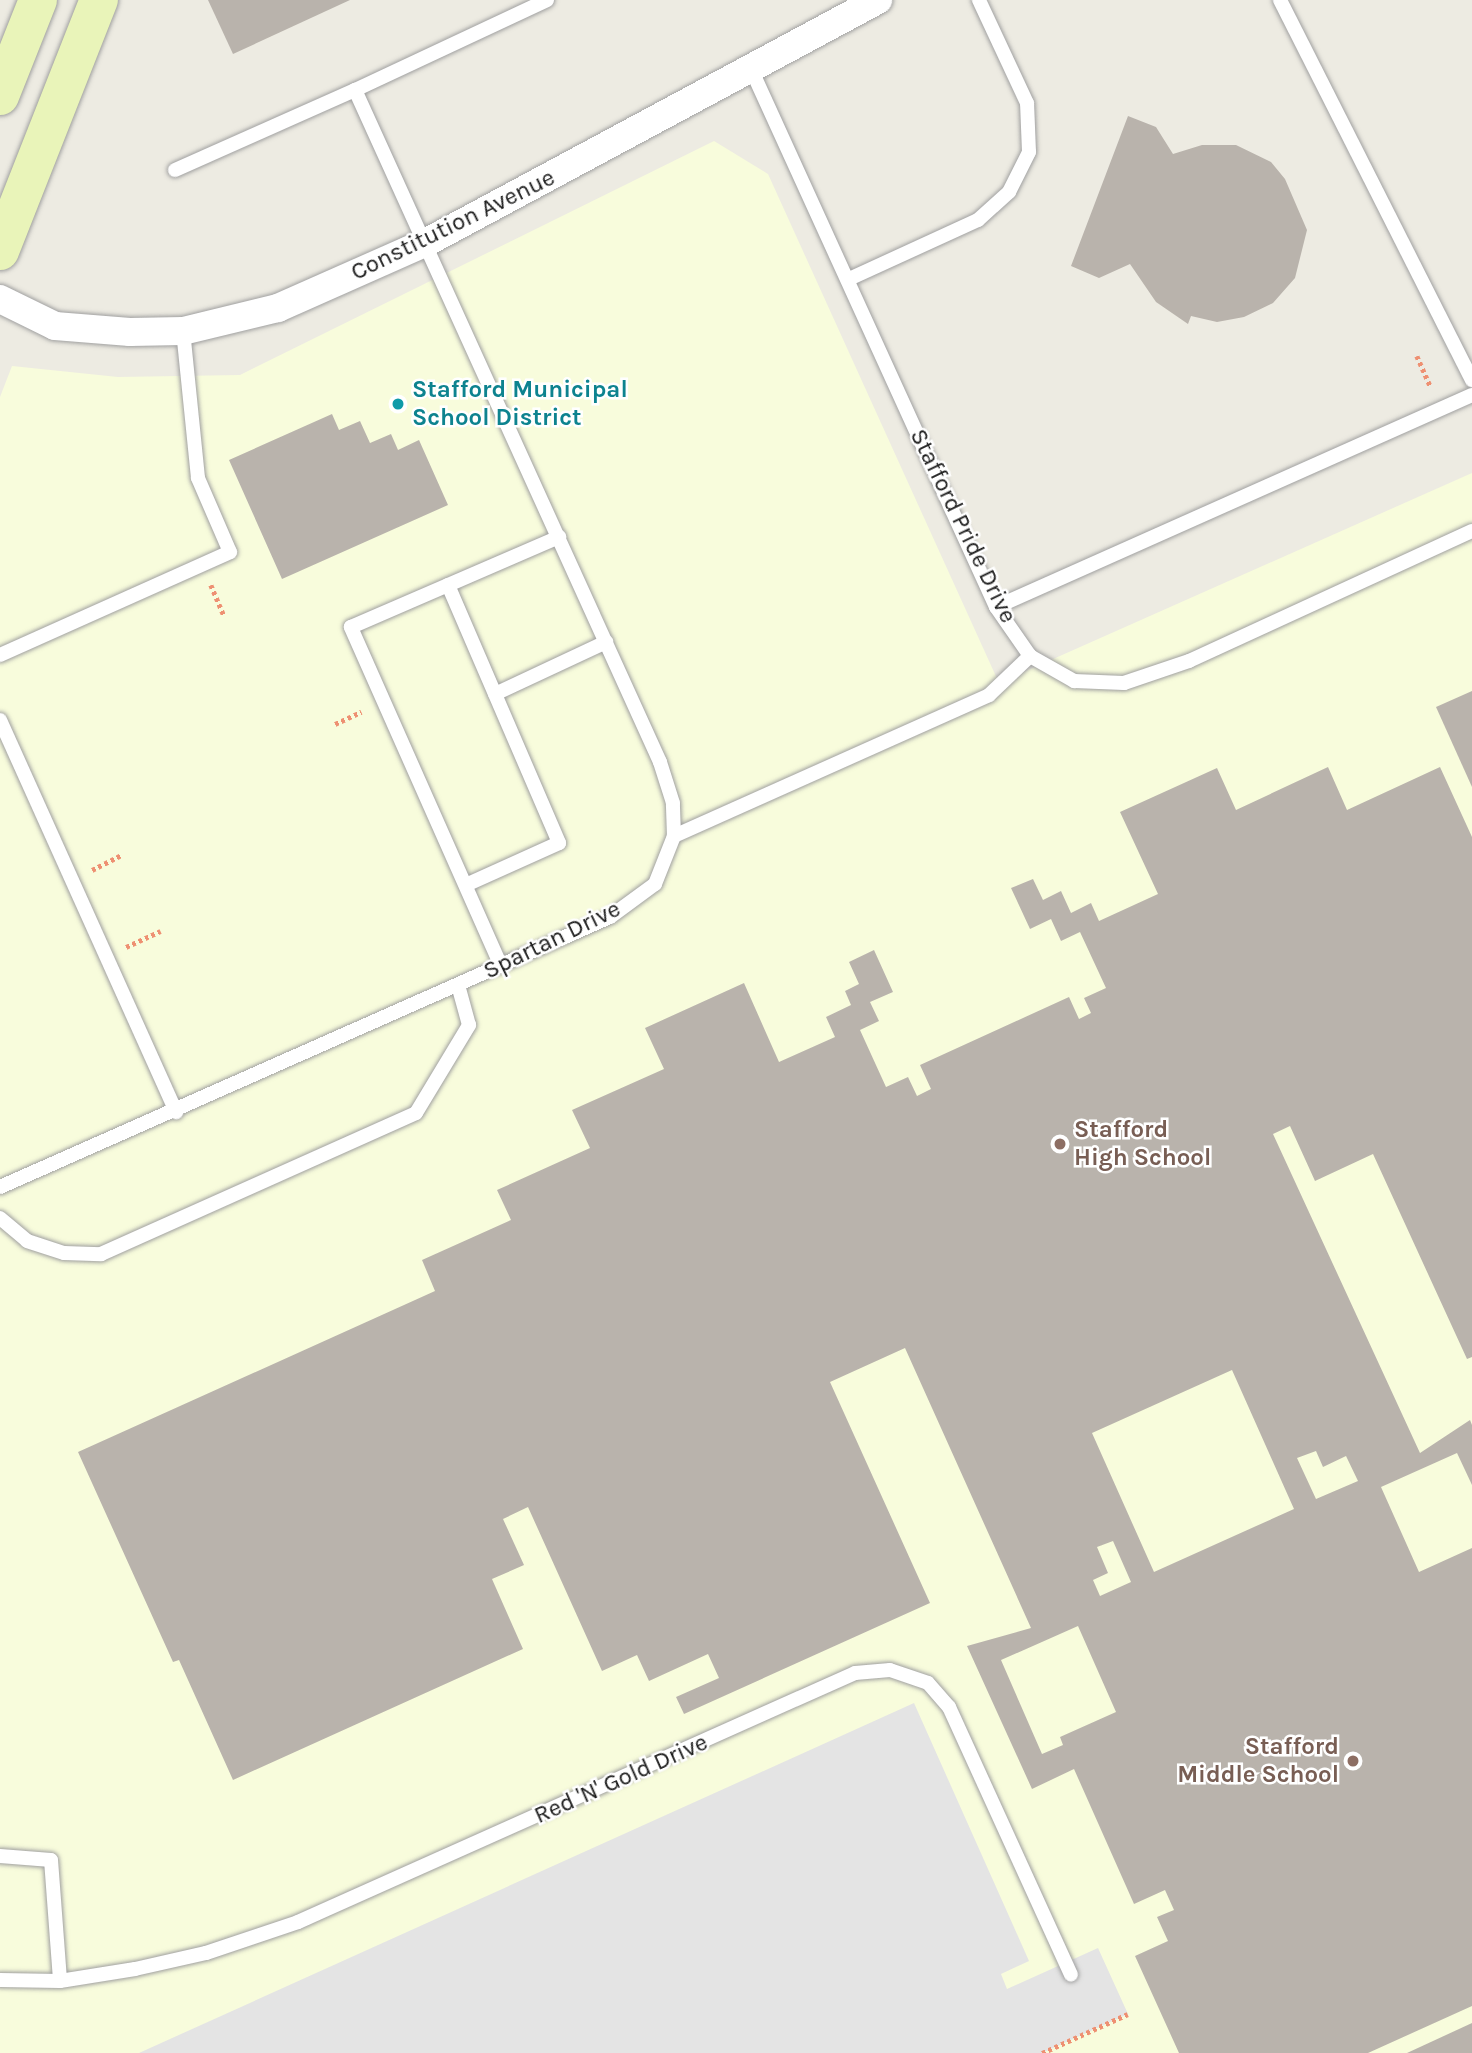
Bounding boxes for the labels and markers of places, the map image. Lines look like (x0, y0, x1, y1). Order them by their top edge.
place label: Stafford Municipal School District (412, 376, 628, 432)
marker: Stafford Municipal School District (390, 396, 406, 412)
place label: Stafford High School (1074, 1116, 1211, 1172)
marker: Stafford High School (1052, 1136, 1068, 1152)
place label: Stafford Middle School (1177, 1733, 1339, 1789)
marker: Stafford Middle School (1345, 1753, 1361, 1769)

